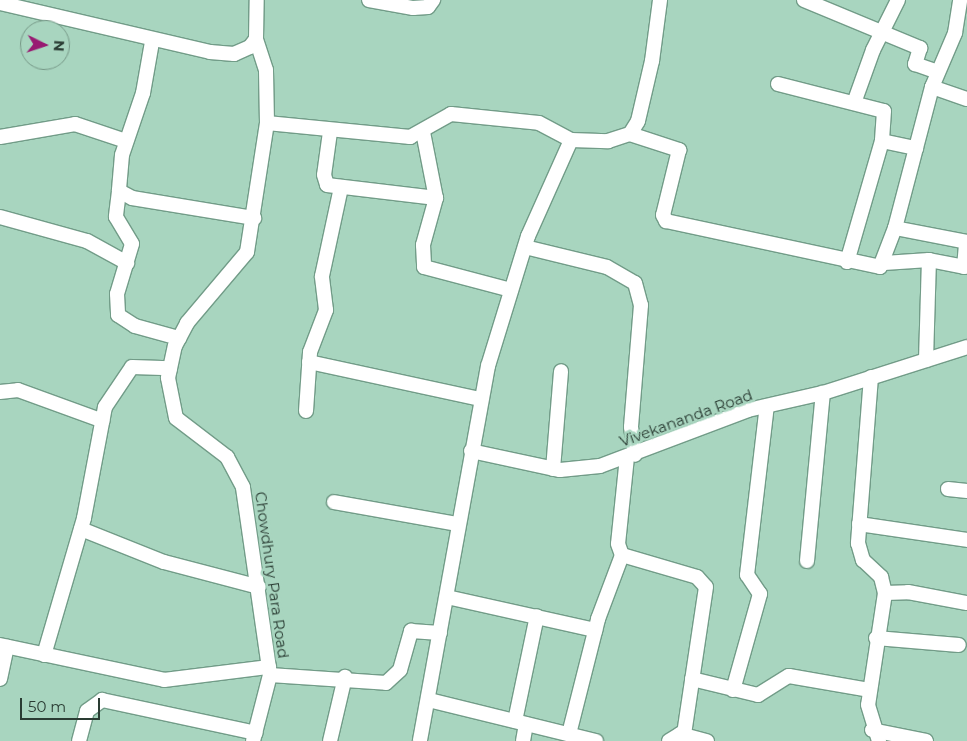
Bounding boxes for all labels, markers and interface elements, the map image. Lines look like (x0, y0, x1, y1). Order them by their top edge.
north arrow (20, 20, 70, 70)
text: N (50, 40, 68, 52)
street label: Vivekananda Road (617, 386, 755, 450)
street label: Chowdhury Para Road (251, 491, 293, 659)
scale bar (22, 688, 102, 720)
text: 50 m (28, 697, 66, 716)

